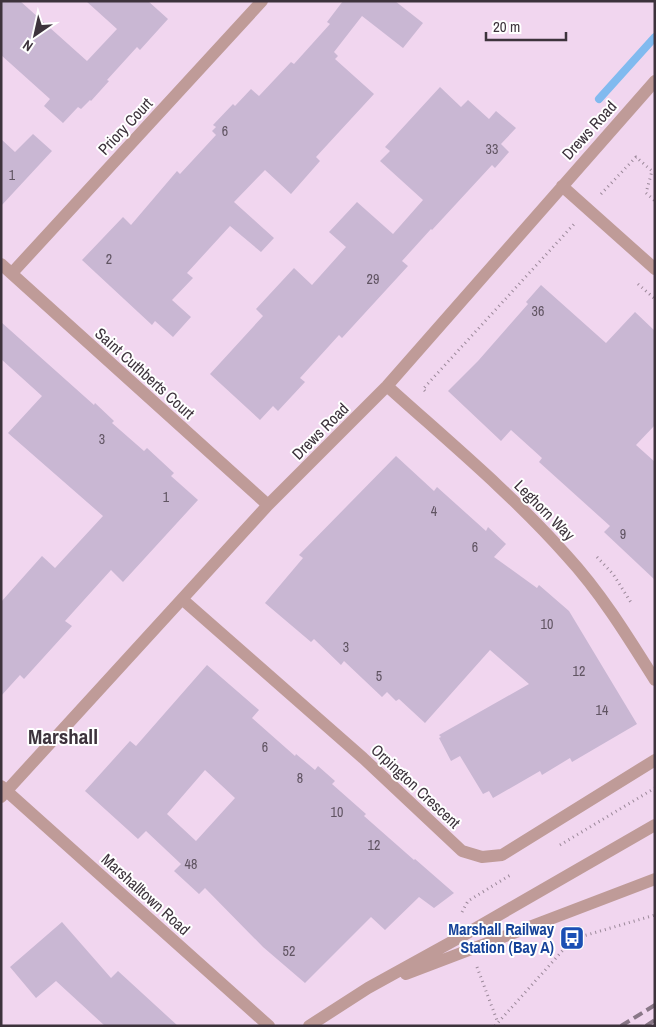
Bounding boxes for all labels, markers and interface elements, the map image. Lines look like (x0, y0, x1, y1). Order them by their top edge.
north arrow (10, 10, 60, 60)
scale bar (486, 10, 566, 42)
text: 20 m (493, 16, 520, 37)
text: N (19, 36, 36, 56)
street label: Priory Court (93, 92, 157, 159)
street label: Drews Road (557, 96, 621, 164)
house number: 6 (222, 122, 228, 140)
house number: 33 (486, 140, 498, 158)
house number: 1 (9, 166, 16, 184)
house number: 2 (106, 250, 112, 268)
house number: 29 (367, 270, 379, 288)
house number: 36 (532, 302, 544, 320)
street label: Saint Cuthberts Court (90, 322, 200, 424)
street label: Drews Road (287, 398, 353, 464)
house number: 3 (99, 430, 105, 448)
street label: Leghorn Way (510, 475, 581, 546)
house number: 1 (163, 488, 170, 506)
house number: 4 (431, 502, 438, 520)
house number: 9 (620, 525, 626, 543)
house number: 6 (472, 538, 478, 556)
house number: 10 (541, 615, 553, 633)
house number: 3 (343, 638, 349, 656)
house number: 12 (573, 662, 585, 680)
house number: 5 (376, 667, 382, 685)
house number: 14 (596, 701, 609, 719)
district label: Marshall (28, 722, 98, 751)
house number: 6 (262, 738, 268, 756)
street label: Orpington Crescent (367, 739, 466, 833)
house number: 8 (297, 769, 303, 787)
house number: 10 (331, 803, 343, 821)
house number: 12 (368, 836, 380, 854)
street label: Marshalltown Road (97, 848, 195, 940)
house number: 48 (185, 855, 197, 873)
place label: Marshall Railway Station (Bay A) (448, 918, 555, 958)
bus stop icon: Marshall Railway Station (Bay A) (559, 925, 585, 951)
house number: 52 (283, 942, 295, 960)

